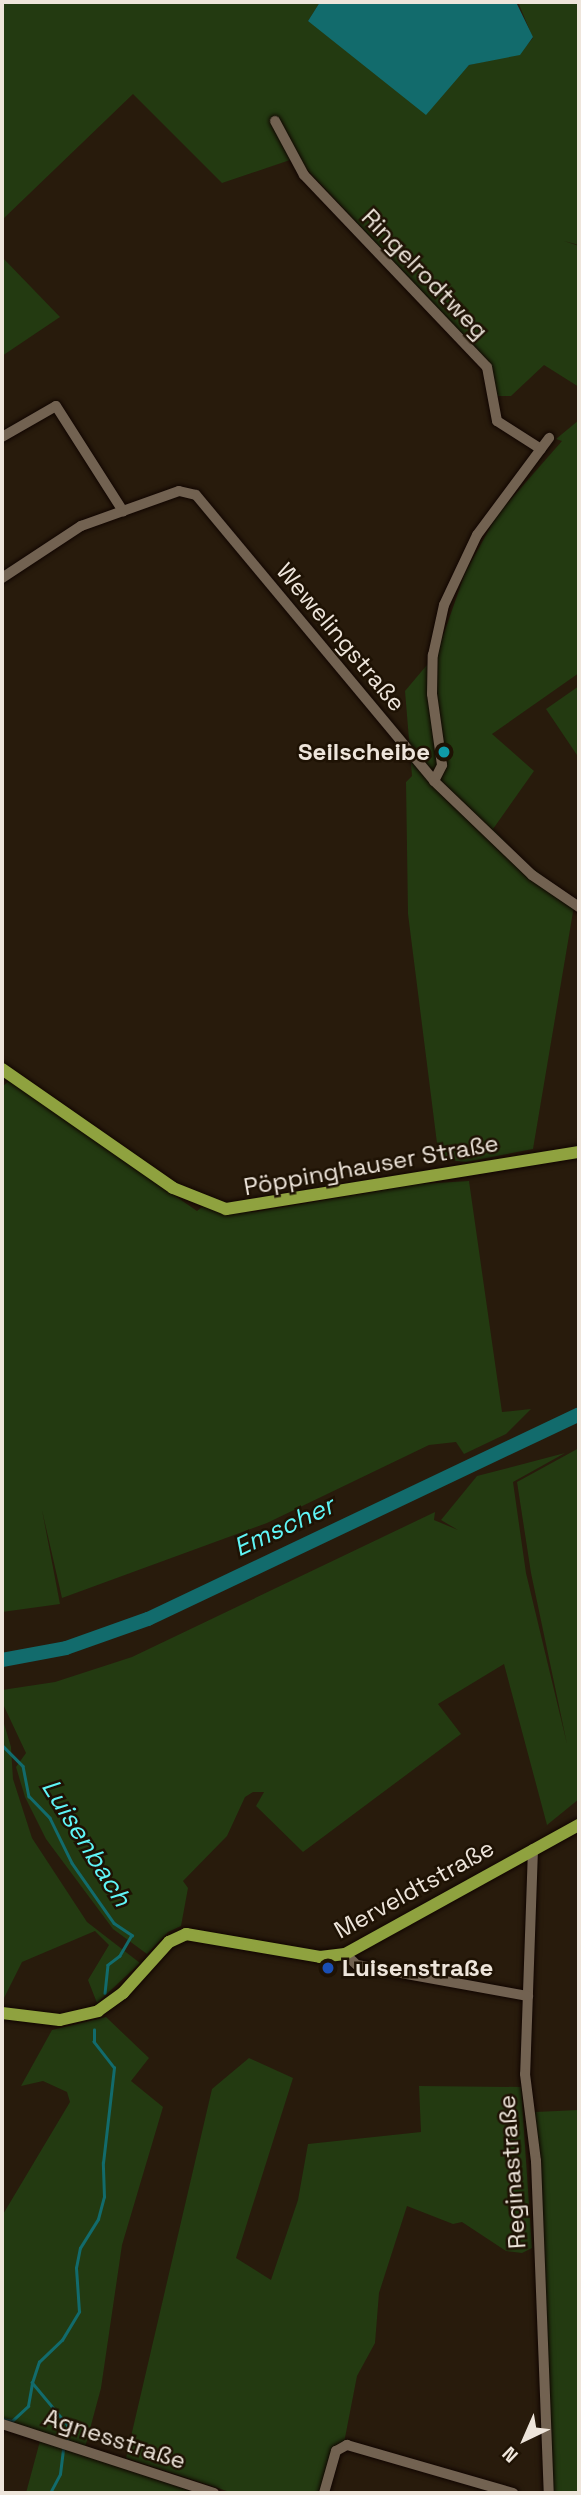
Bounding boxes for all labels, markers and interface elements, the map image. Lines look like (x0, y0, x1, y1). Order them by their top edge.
street label: Ringelrodtweg (356, 203, 494, 345)
street label: Wewelingstraße (271, 557, 411, 717)
place label: Seilscheibe (298, 738, 430, 766)
marker: Seilscheibe (436, 744, 452, 760)
street label: Pöppinghauser Straße (241, 1128, 501, 1202)
water label: Emscher (229, 1490, 339, 1564)
water label: Luisenbach (35, 1774, 137, 1912)
street label: Merveldtstraße (329, 1833, 499, 1945)
place label: Luisenstraße (342, 1954, 493, 1982)
marker: Luisenstraße (320, 1960, 336, 1976)
street label: Reginastraße (492, 2094, 532, 2250)
street label: Agnesstraße (41, 2403, 189, 2475)
north arrow (490, 2404, 560, 2474)
text: N (497, 2441, 523, 2468)

